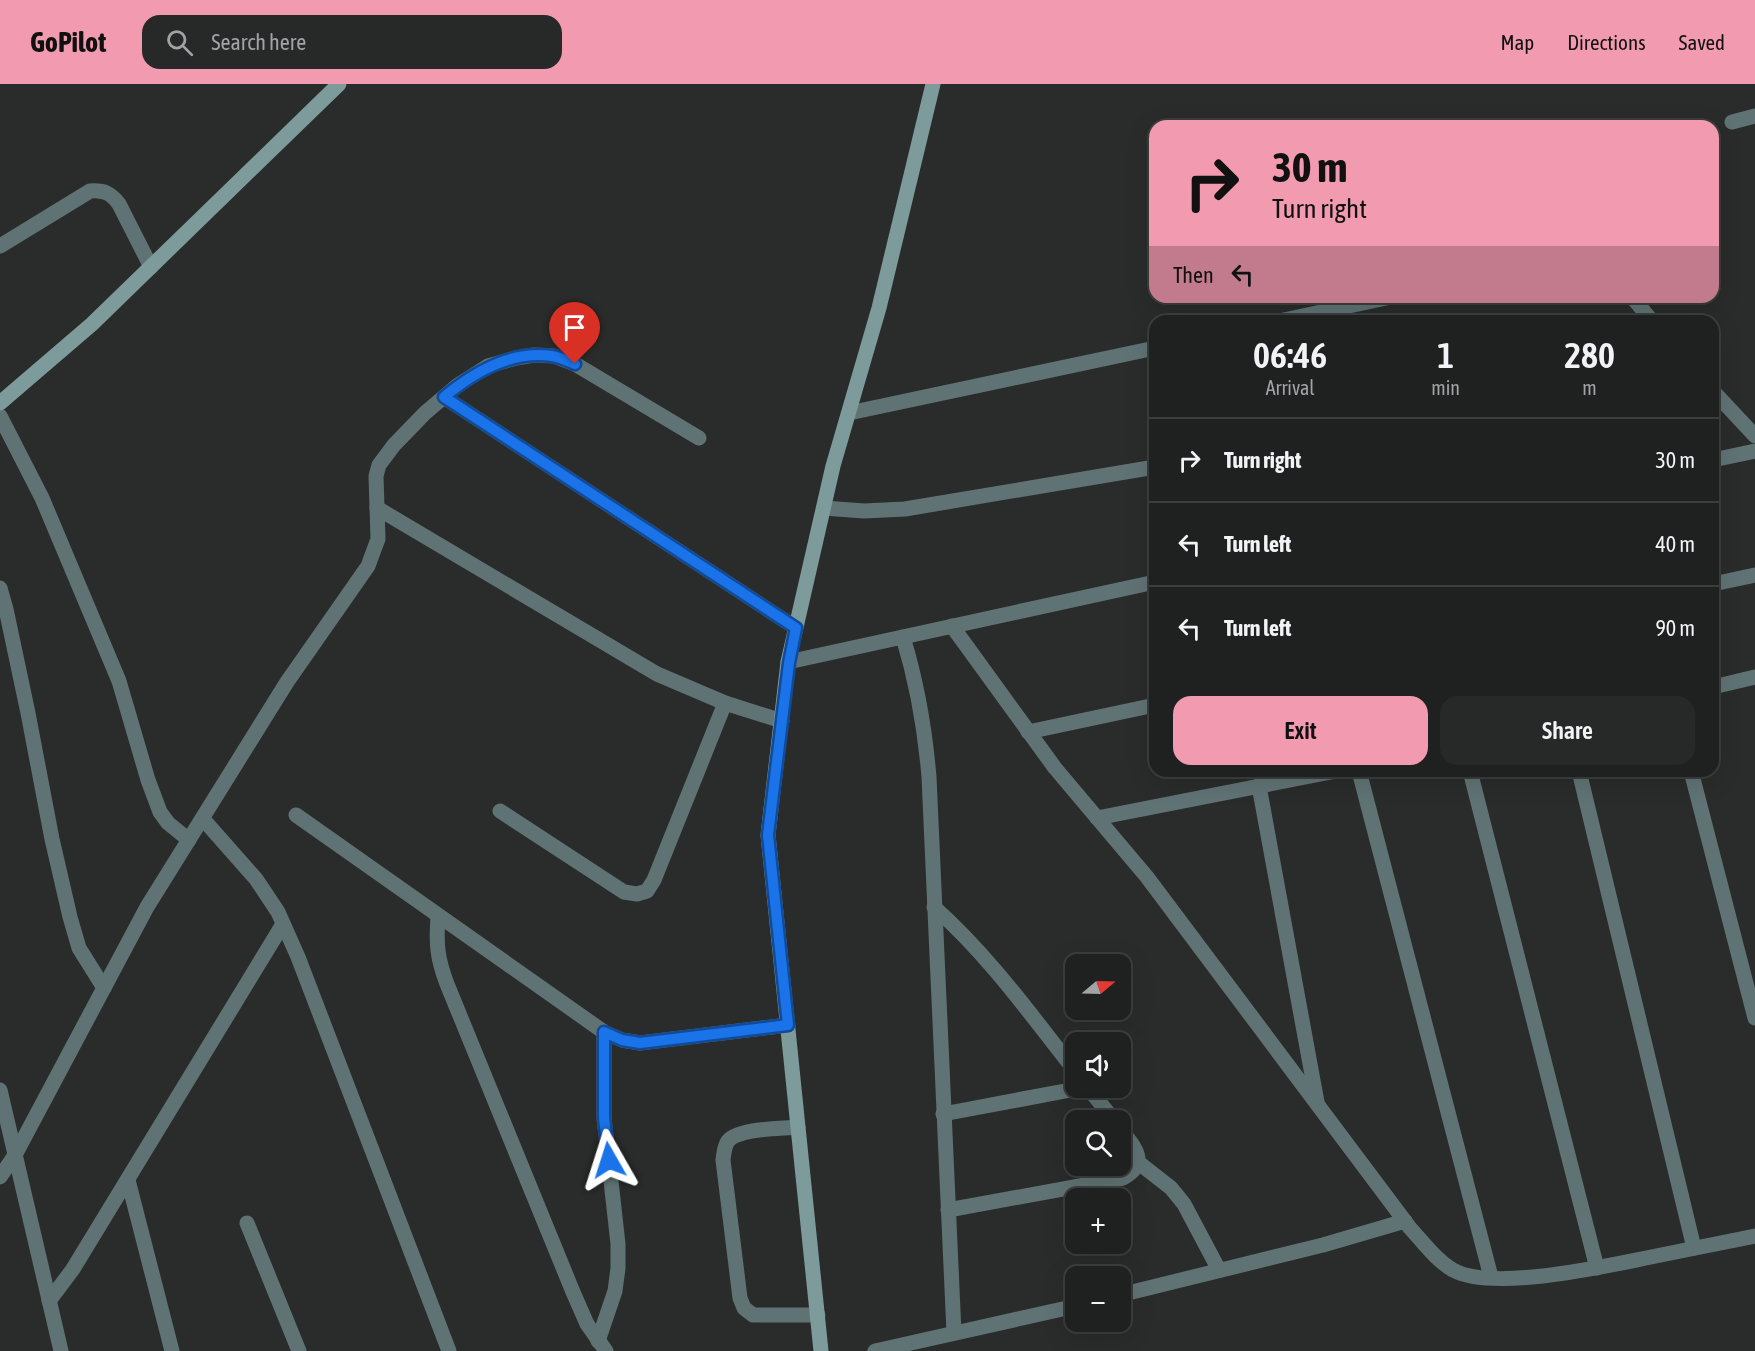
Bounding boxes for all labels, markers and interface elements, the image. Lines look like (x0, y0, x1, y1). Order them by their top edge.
search box (142, 15, 562, 69)
text: GoPilot (30, 26, 106, 58)
icon: search (163, 26, 196, 59)
text: Search here (211, 29, 306, 55)
text: Map (1500, 30, 1534, 54)
text: Directions (1567, 30, 1646, 54)
text: Saved (1679, 30, 1725, 54)
text: 30 m (1272, 143, 1347, 191)
icon: right (1173, 144, 1251, 222)
text: Turn right (1272, 193, 1367, 224)
icon: left (1226, 258, 1259, 291)
text: Then (1173, 262, 1214, 288)
pin (549, 302, 600, 364)
icon: arrive (558, 311, 591, 344)
text: 06:46 (1253, 334, 1327, 376)
text: 1 (1437, 334, 1454, 376)
text: 280 (1564, 334, 1615, 376)
text: Arrival (1266, 376, 1315, 399)
text: min (1431, 376, 1460, 399)
text: m (1582, 376, 1597, 399)
icon: right (1173, 444, 1206, 477)
text: Turn right (1224, 447, 1301, 473)
text: 30 m (1655, 447, 1695, 473)
icon: left (1173, 528, 1206, 561)
text: Turn left (1224, 531, 1291, 557)
text: 40 m (1655, 531, 1695, 557)
icon: left (1173, 612, 1206, 645)
text: Turn left (1224, 615, 1291, 641)
text: 90 m (1655, 615, 1695, 641)
button: Exit (1173, 696, 1428, 765)
button: Share (1440, 696, 1695, 765)
north arrow (1065, 954, 1131, 1020)
map controls (1065, 954, 1131, 1332)
button: sound (1065, 1032, 1131, 1098)
button: search (1065, 1110, 1131, 1176)
position arrow (577, 1128, 641, 1192)
button: + (1065, 1188, 1131, 1254)
button: − (1065, 1266, 1131, 1332)

